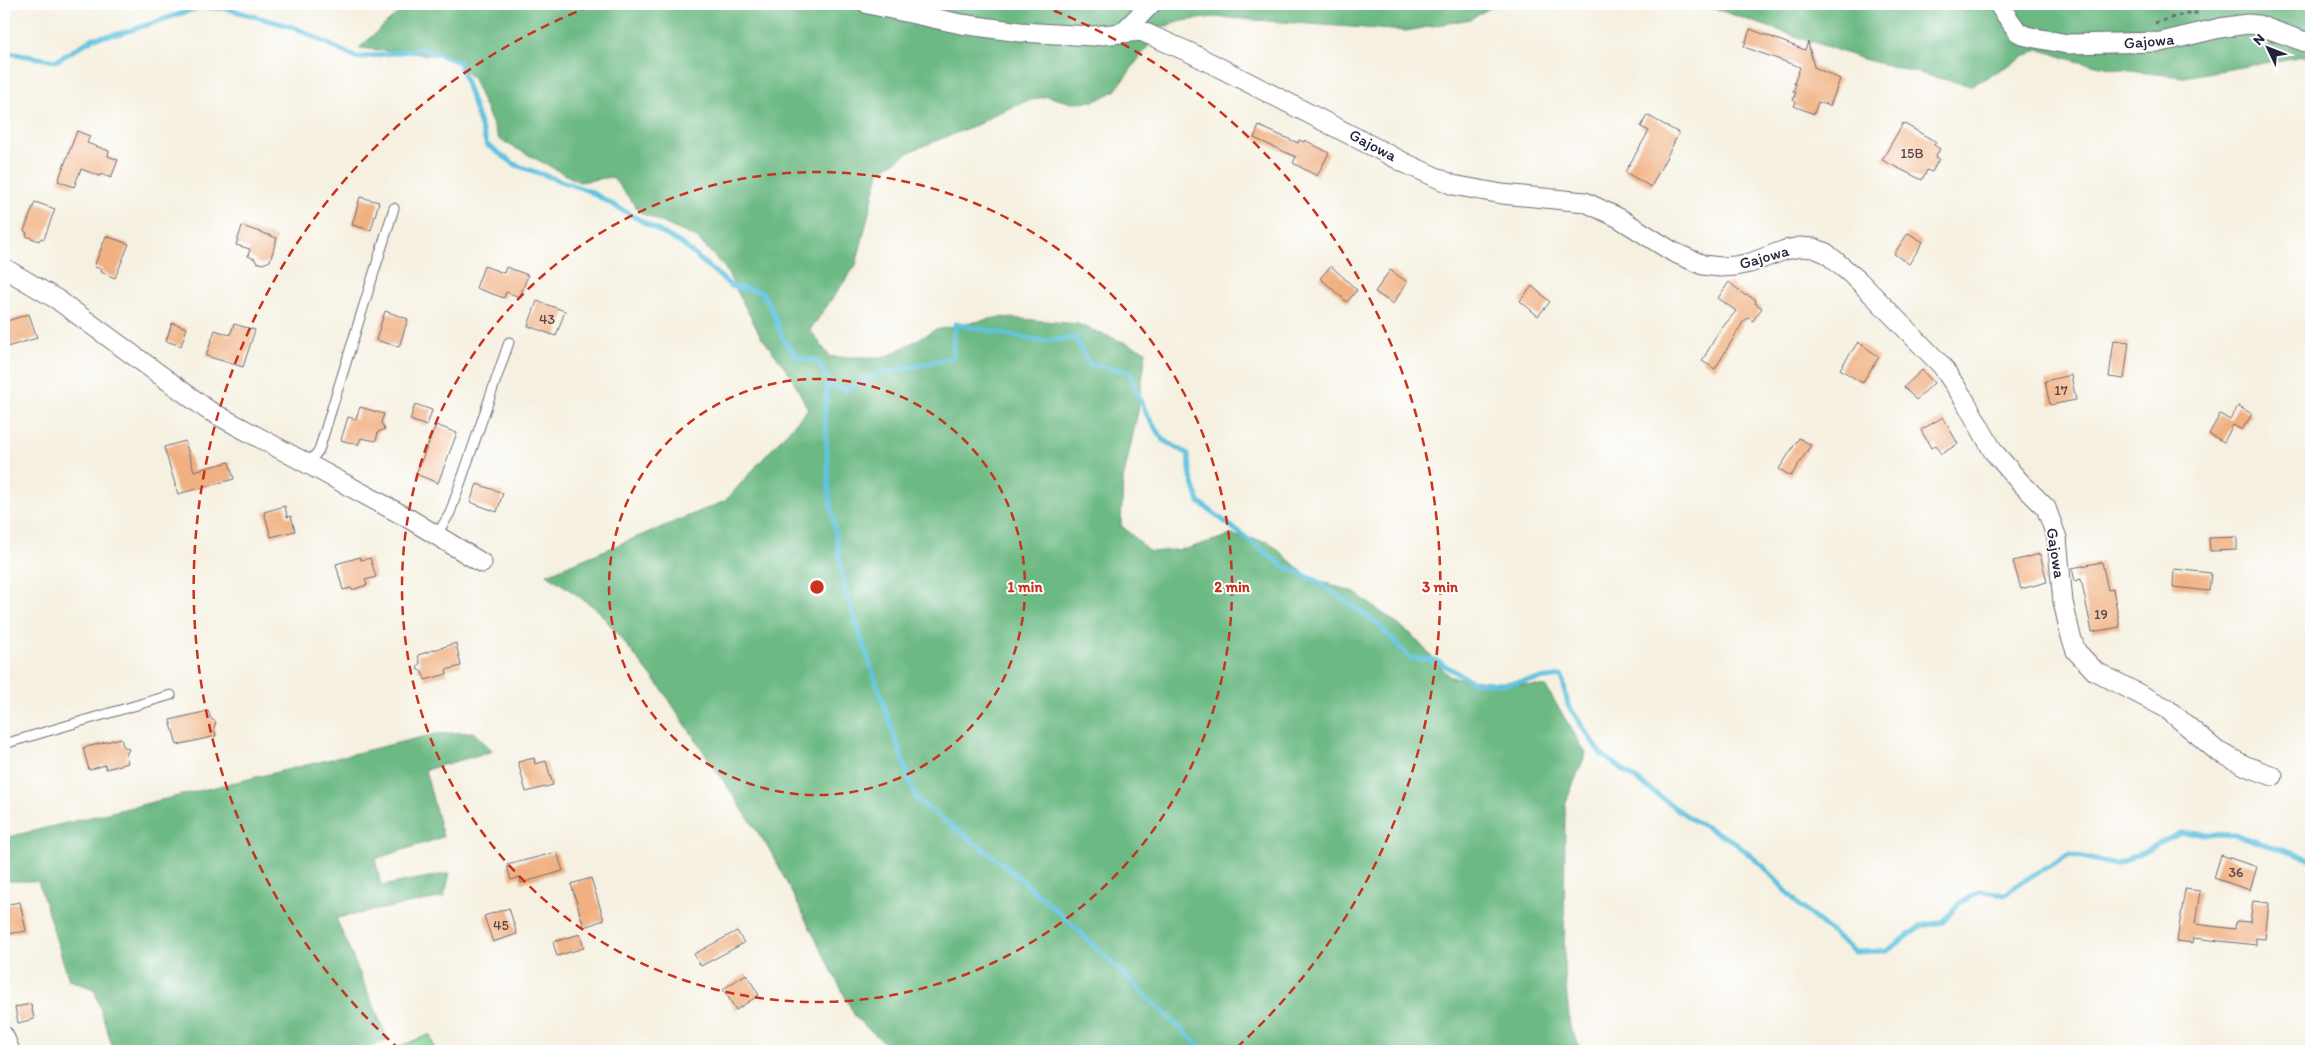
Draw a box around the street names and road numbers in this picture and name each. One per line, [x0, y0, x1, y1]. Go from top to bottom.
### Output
street label: Gajowa [2123, 29, 2176, 53]
street label: Gajowa [1346, 125, 1400, 166]
street label: Gajowa [1737, 241, 1792, 273]
street label: Gajowa [2043, 526, 2069, 580]

